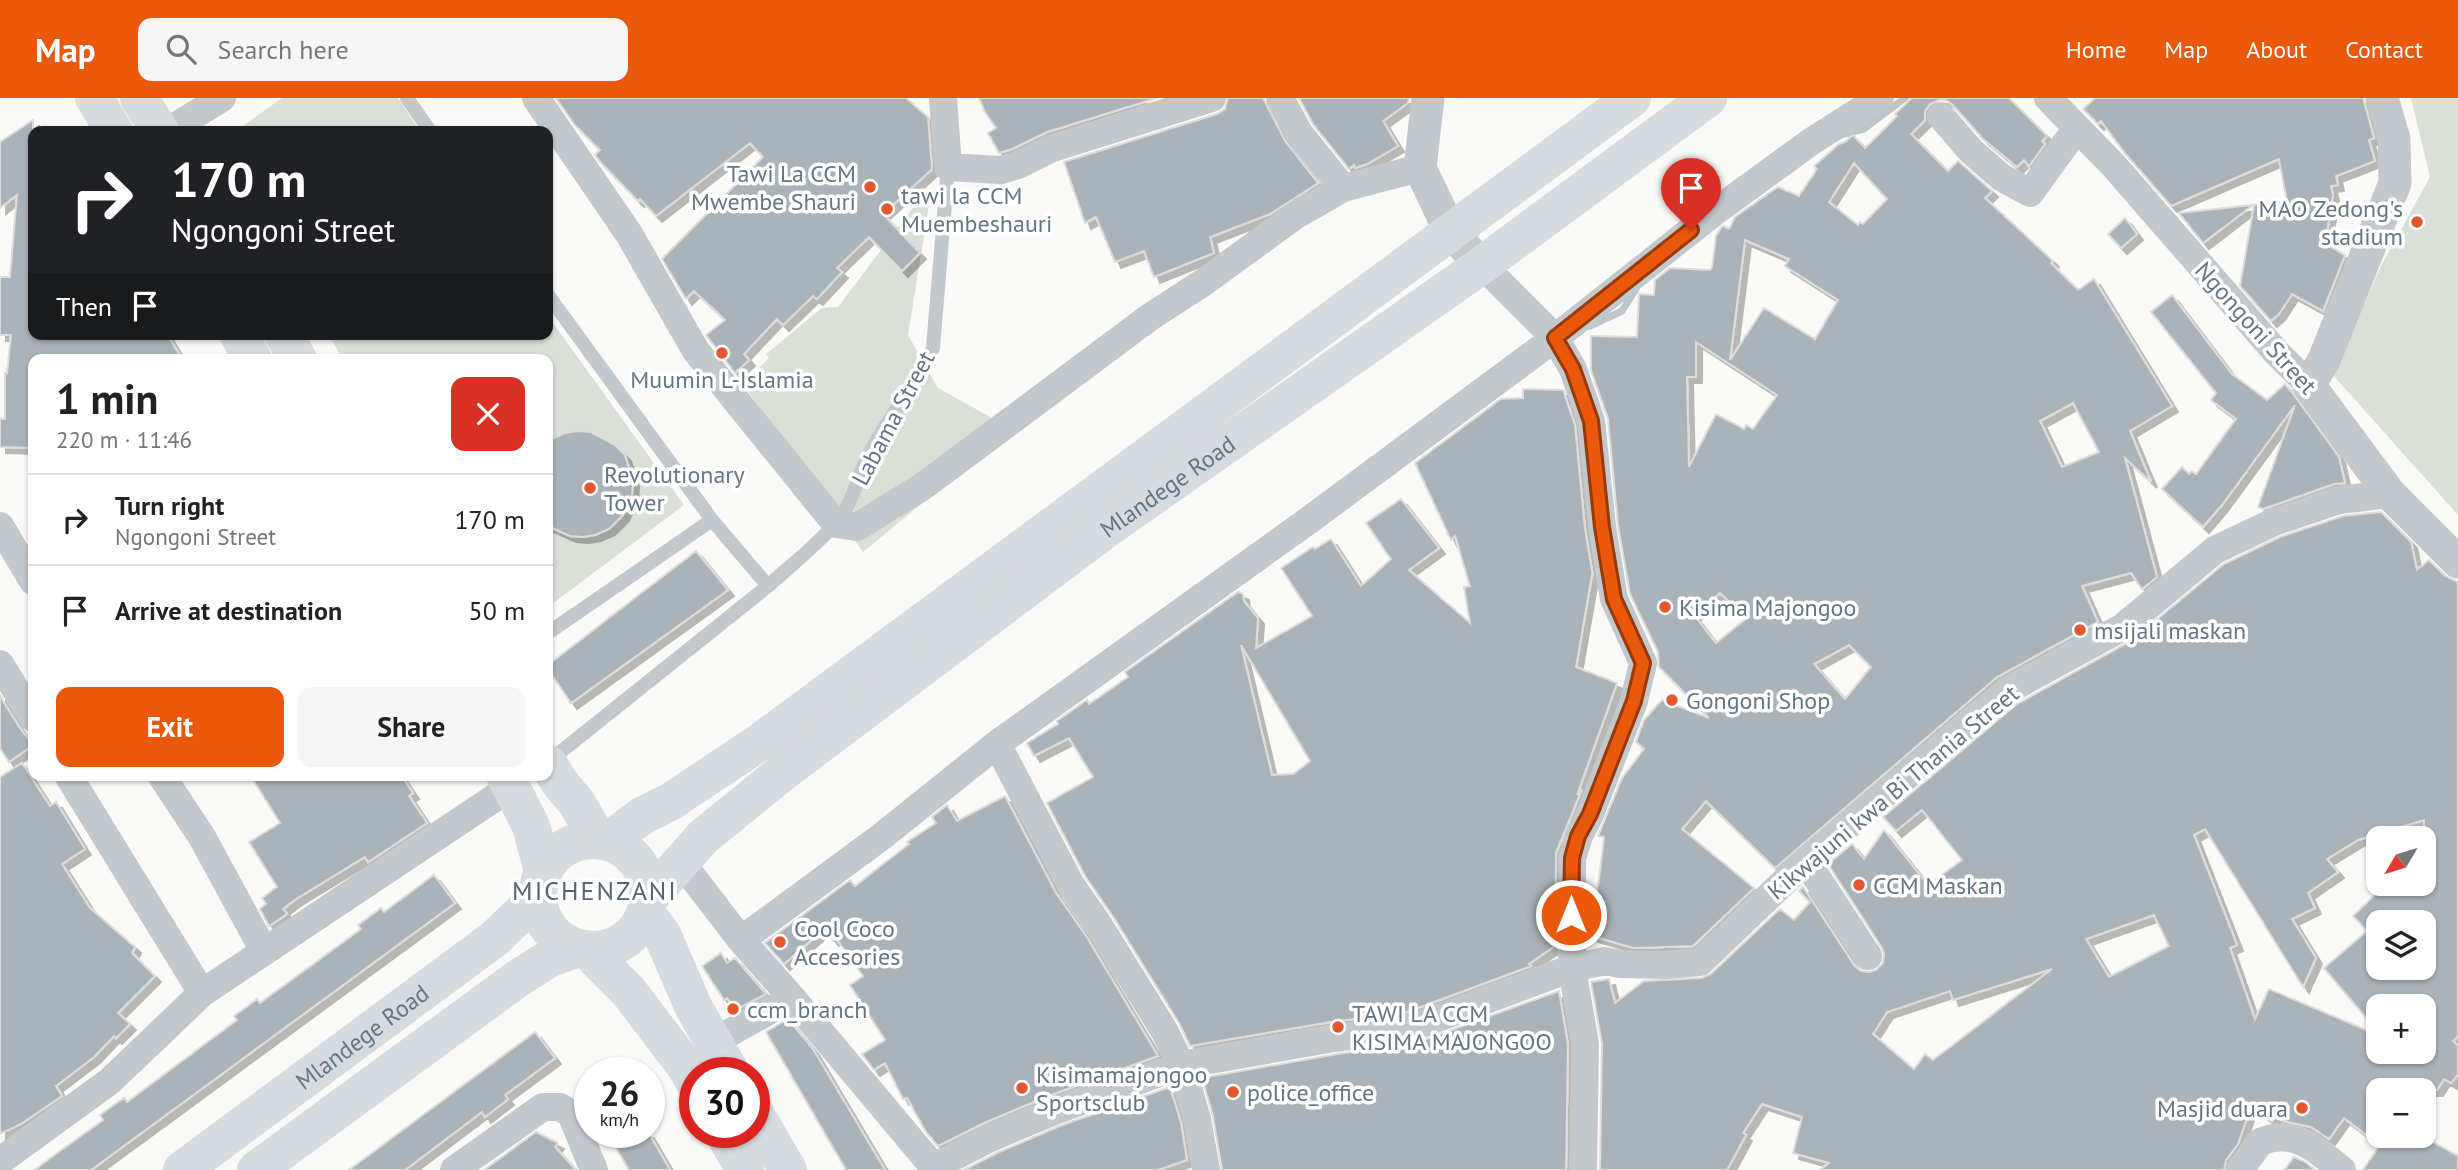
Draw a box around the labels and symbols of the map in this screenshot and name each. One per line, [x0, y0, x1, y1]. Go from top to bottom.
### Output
place label: Tawi La CCM Mwembe Shauri [691, 158, 856, 217]
pin [1661, 158, 1721, 230]
marker: Tawi La CCM Mwembe Shauri [862, 179, 878, 195]
place label: tawi la CCM Muembeshauri [901, 180, 1052, 239]
place label: MAO Zedong's stadium [2259, 193, 2403, 252]
marker: tawi la CCM Muembeshauri [879, 201, 895, 217]
marker: MAO Zedong's stadium [2409, 214, 2425, 230]
street label: Ngongoni Street [2188, 255, 2324, 401]
marker: Muumin L-Islamia [714, 345, 730, 361]
street label: Labama Street [845, 345, 941, 491]
place label: Muumin L-Islamia [630, 364, 814, 395]
street label: Mlandege Road [1094, 428, 1241, 544]
place label: Revolutionary Tower [604, 459, 745, 518]
marker: Revolutionary Tower [582, 480, 598, 496]
place label: Kisima Majongoo [1679, 592, 1856, 623]
marker: Kisima Majongoo [1657, 599, 1673, 615]
place label: msijali maskan [2094, 615, 2246, 646]
marker: msijali maskan [2072, 622, 2088, 638]
street label: Kikwajuni kwa Bi Thania Street [1761, 678, 2025, 906]
place label: Gongoni Shop [1686, 685, 1830, 716]
marker: Gongoni Shop [1664, 692, 1680, 708]
north arrow [2366, 826, 2436, 896]
place label: CCM Maskan [1873, 870, 2003, 901]
district label: MICHENZANI [512, 874, 678, 907]
marker: CCM Maskan [1851, 877, 1867, 893]
position arrow [1534, 878, 1608, 952]
place label: Cool Coco Accesories [794, 913, 900, 972]
marker: Cool Coco Accesories [772, 934, 788, 950]
street label: Mlandege Road [289, 977, 435, 1096]
place label: ccm_branch [747, 994, 867, 1025]
place label: TAWI LA CCM KISIMA MAJONGOO [1352, 998, 1552, 1057]
marker: ccm_branch [725, 1001, 741, 1017]
marker: TAWI LA CCM KISIMA MAJONGOO [1330, 1019, 1346, 1035]
speed limit sign: 30 [679, 1057, 770, 1148]
place label: Kisimamajongoo Sportsclub [1036, 1059, 1207, 1118]
place label: police_office [1247, 1077, 1374, 1108]
marker: Kisimamajongoo Sportsclub [1014, 1080, 1030, 1096]
marker: police_office [1225, 1084, 1241, 1100]
place label: Masjid duara [2157, 1093, 2288, 1124]
marker: Masjid duara [2294, 1100, 2310, 1116]

